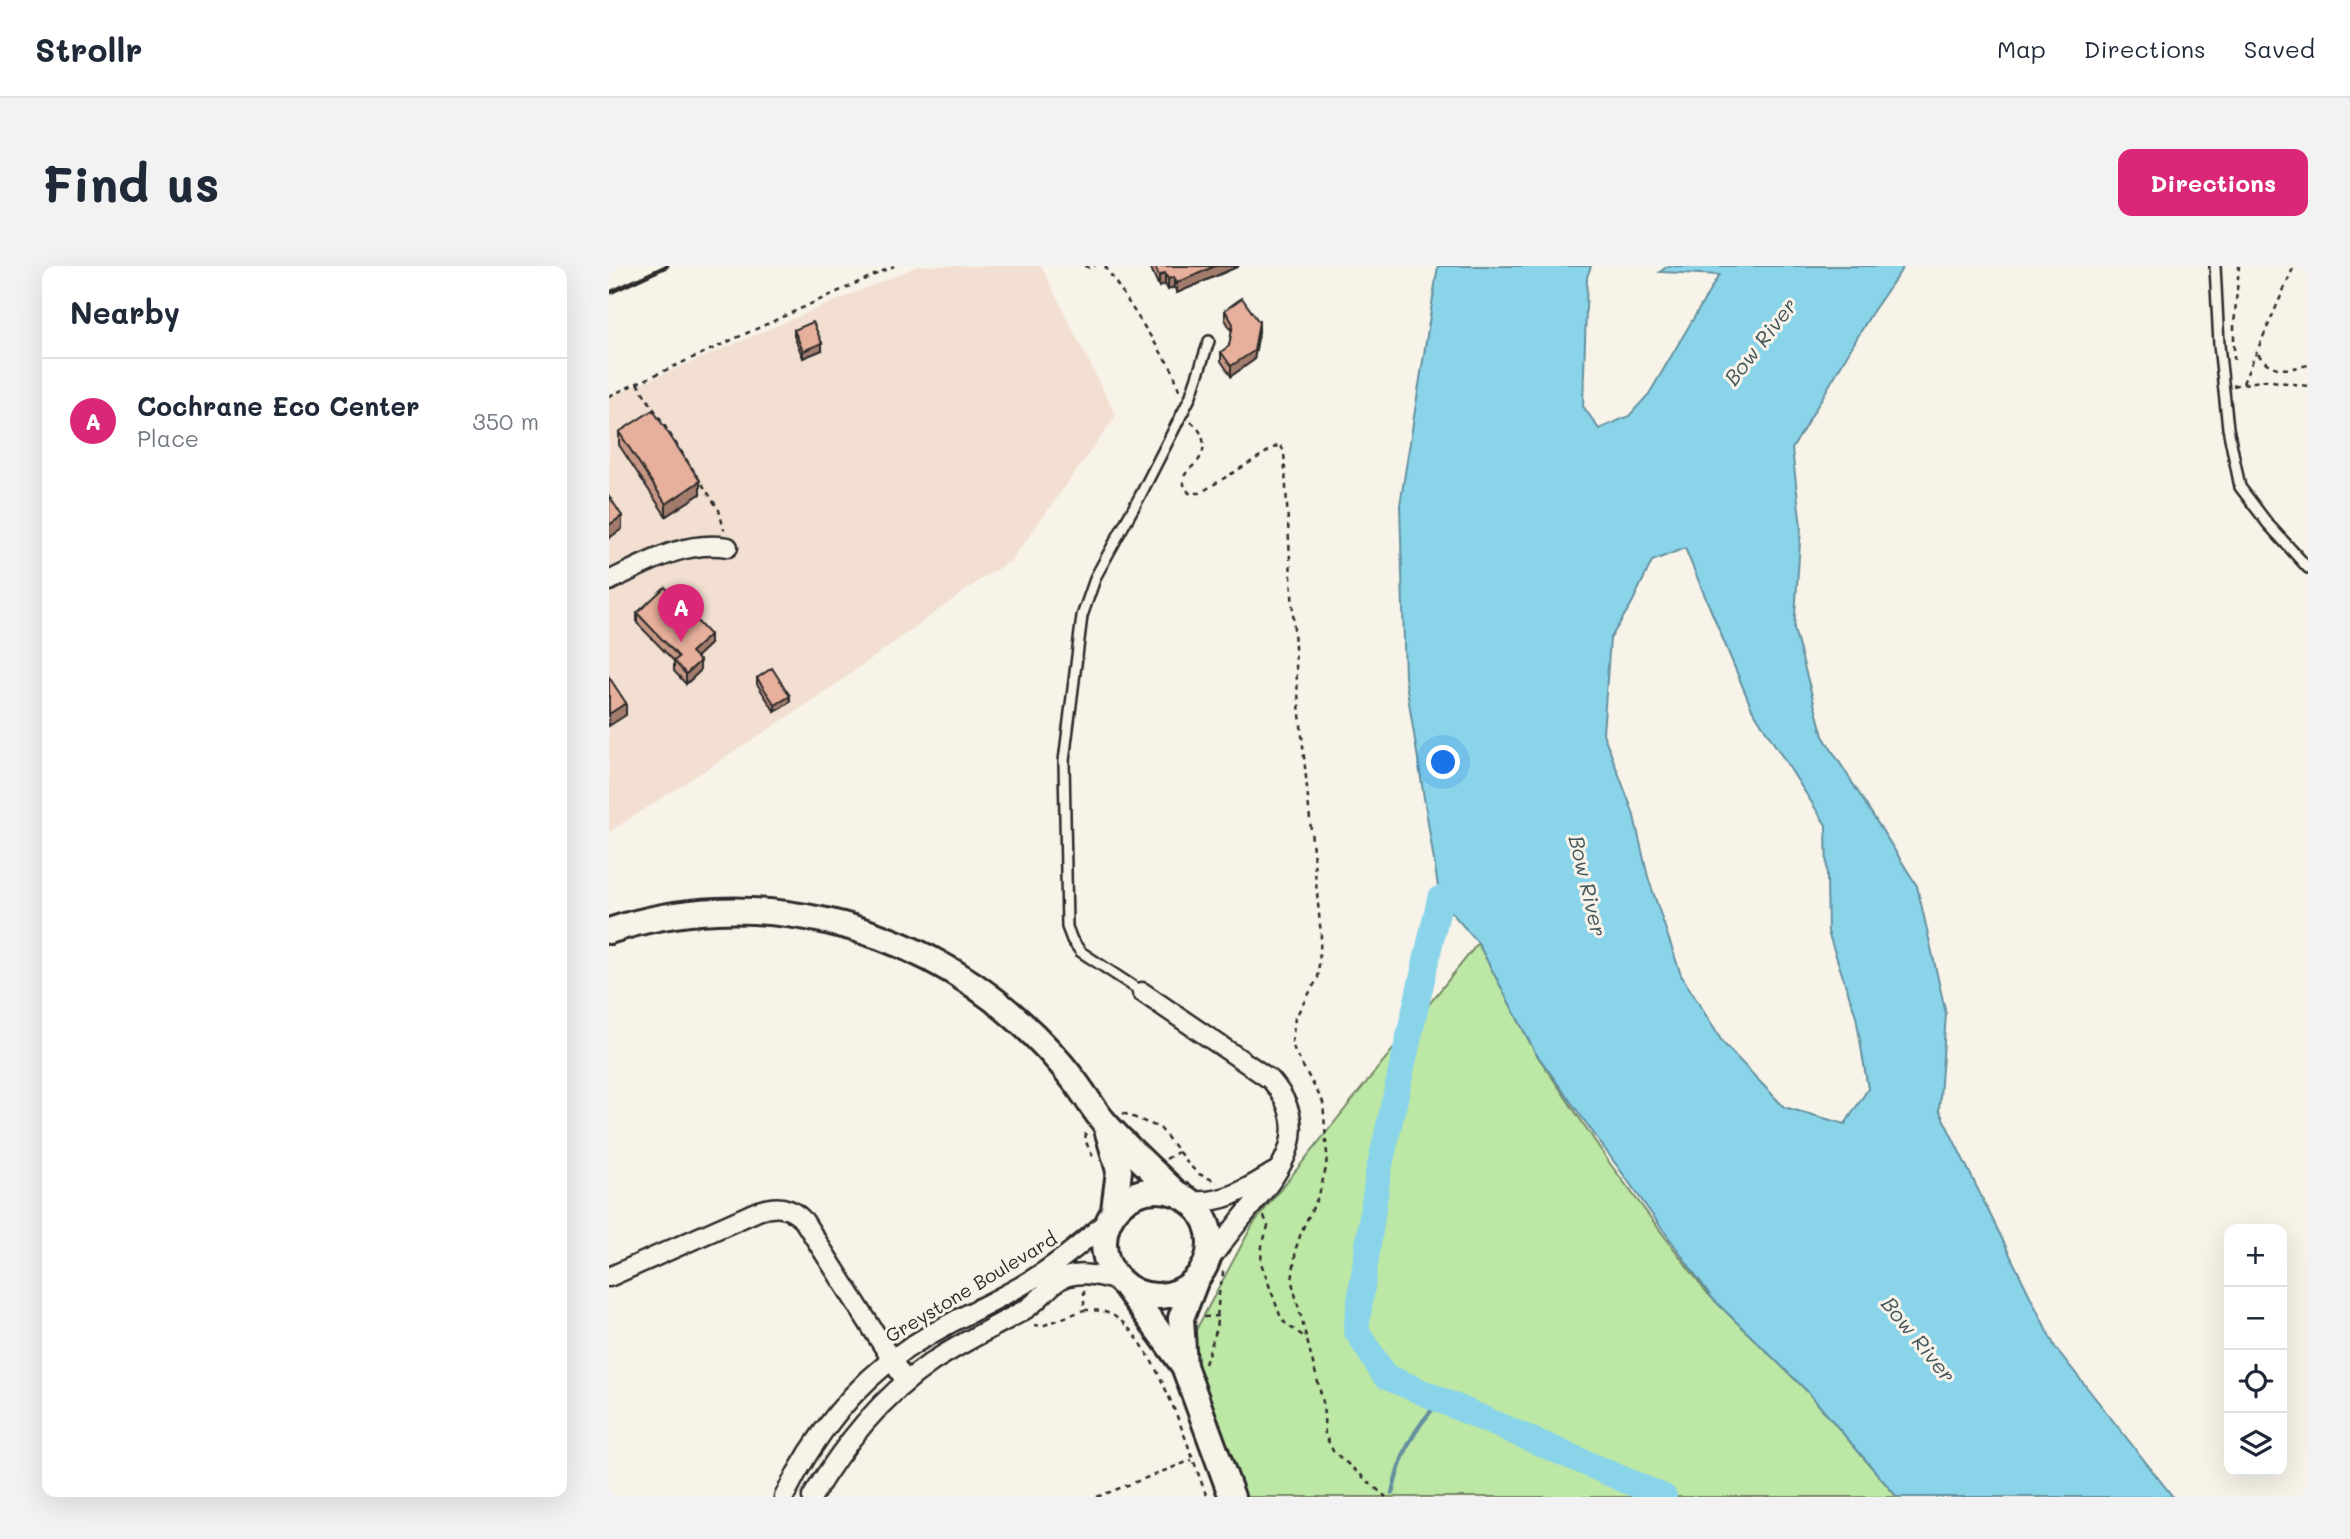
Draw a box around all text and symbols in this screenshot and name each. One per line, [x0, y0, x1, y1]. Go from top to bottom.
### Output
text: Strollr [35, 27, 143, 70]
text: Map [1997, 33, 2046, 64]
text: Directions [2084, 33, 2206, 64]
text: Saved [2244, 33, 2315, 64]
button: Directions [2118, 149, 2308, 216]
text: Find us [42, 151, 220, 214]
text: Nearby [70, 292, 180, 332]
water label: Bow River [1717, 292, 1802, 390]
text: Cochrane Eco Center [137, 389, 420, 423]
text: A [85, 406, 101, 436]
text: 350 m [472, 406, 539, 436]
text: Place [137, 423, 199, 453]
pin: A [658, 584, 704, 642]
your location [1426, 745, 1460, 779]
water label: Bow River [1564, 832, 1613, 939]
map controls [2224, 1224, 2287, 1476]
button: + [2224, 1224, 2287, 1287]
street label: Greystone Boulevard [880, 1225, 1061, 1348]
button: − [2224, 1287, 2287, 1350]
water label: Bow River [1876, 1291, 1962, 1388]
button: locate [2224, 1350, 2287, 1413]
button: layers [2224, 1413, 2287, 1476]

